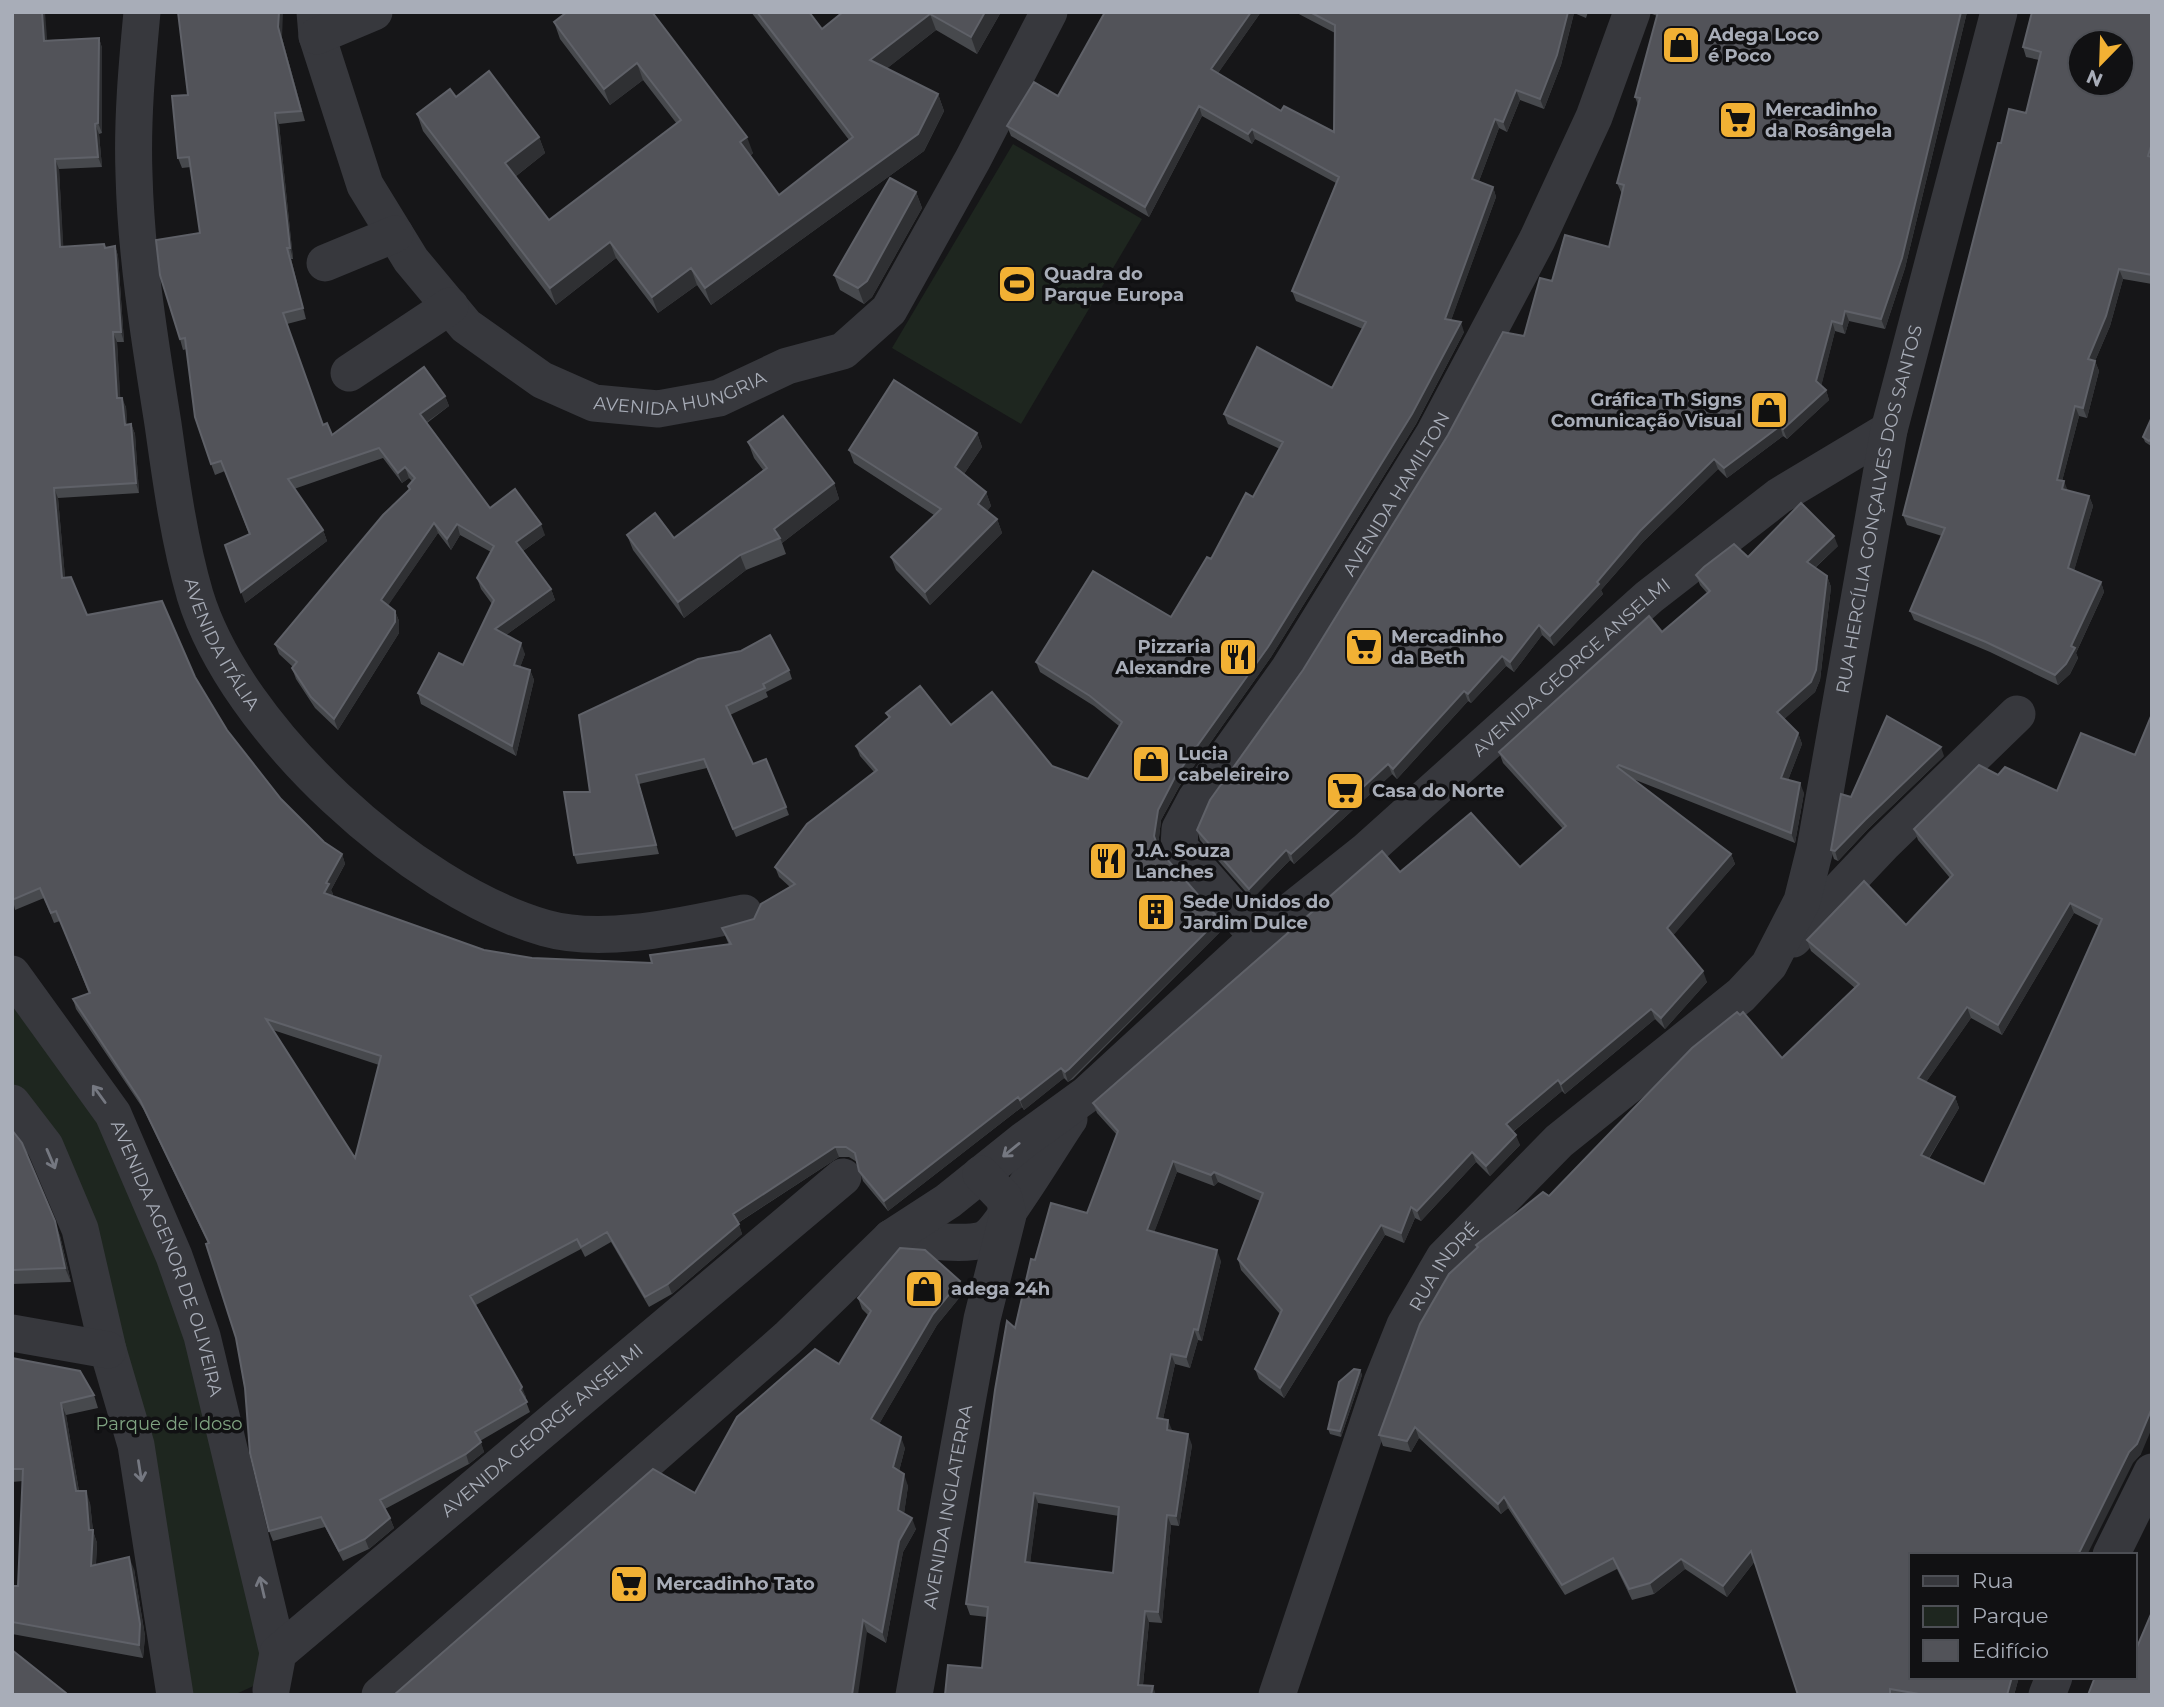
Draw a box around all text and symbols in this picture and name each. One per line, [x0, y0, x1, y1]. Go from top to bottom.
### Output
shop icon: Adega Loco é Poco [1660, 24, 1702, 66]
place label: Adega Loco é Poco [1707, 24, 1819, 67]
north arrow [2066, 28, 2136, 98]
text: N [2083, 65, 2106, 92]
supermarket icon: Mercadinho da Rosângela [1717, 99, 1759, 141]
place label: Mercadinho da Rosângela [1765, 99, 1892, 142]
sports icon: Quadra do Parque Europa [996, 263, 1038, 305]
place label: Quadra do Parque Europa [1044, 263, 1184, 306]
street label: RUA HERCÍLIA GONÇALVES DOS SANTOS [1832, 323, 1927, 695]
street label: AVENIDA HUNGRIA [592, 366, 770, 421]
place label: Gráfica Th Signs Comunicação Visual [1551, 389, 1742, 432]
shop icon: Gráfica Th Signs Comunicação Visual [1748, 389, 1790, 431]
street label: AVENIDA HAMILTON [1338, 408, 1455, 580]
street label: AVENIDA GEORGE ANSELMI [1468, 573, 1675, 761]
street label: AVENIDA ITÁLIA [180, 576, 264, 715]
supermarket icon: Mercadinho da Beth [1343, 626, 1385, 668]
place label: Mercadinho da Beth [1391, 626, 1504, 669]
place label: Pizzaria Alexandre [1114, 636, 1211, 679]
restaurant icon: Pizzaria Alexandre [1217, 636, 1259, 678]
shop icon: Lucia cabeleireiro [1130, 743, 1172, 785]
place label: Lucia cabeleireiro [1178, 743, 1290, 786]
supermarket icon: Casa do Norte [1324, 770, 1366, 812]
place label: Casa do Norte [1372, 780, 1504, 802]
restaurant icon: J.A. Souza Lanches [1087, 840, 1129, 882]
place label: J.A. Souza Lanches [1134, 840, 1231, 883]
building icon: Sede Unidos do Jardim Dulce [1135, 891, 1177, 933]
place label: Sede Unidos do Jardim Dulce [1182, 891, 1330, 934]
one-way arrow [92, 1085, 106, 1104]
street label: AVENIDA AGENOR DE OLIVEIRA [106, 1117, 227, 1399]
one-way arrow [1003, 1142, 1021, 1158]
one-way arrow [45, 1147, 58, 1169]
street label: RUA INDRÉ [1405, 1218, 1484, 1315]
shop icon: adega 24h [903, 1268, 945, 1310]
place label: adega 24h [951, 1278, 1050, 1300]
street label: AVENIDA GEORGE ANSELMI [436, 1339, 648, 1522]
street label: AVENIDA INGLATERRA [919, 1403, 977, 1611]
park label: Parque de Idoso [96, 1413, 242, 1435]
one-way arrow [134, 1459, 147, 1482]
legend [1909, 1553, 2136, 1679]
supermarket icon: Mercadinho Tato [608, 1563, 650, 1605]
text: Rua [1972, 1568, 2014, 1593]
place label: Mercadinho Tato [656, 1573, 815, 1595]
one-way arrow [255, 1576, 268, 1599]
text: Parque [1972, 1603, 2048, 1628]
text: Edifício [1972, 1638, 2049, 1663]

